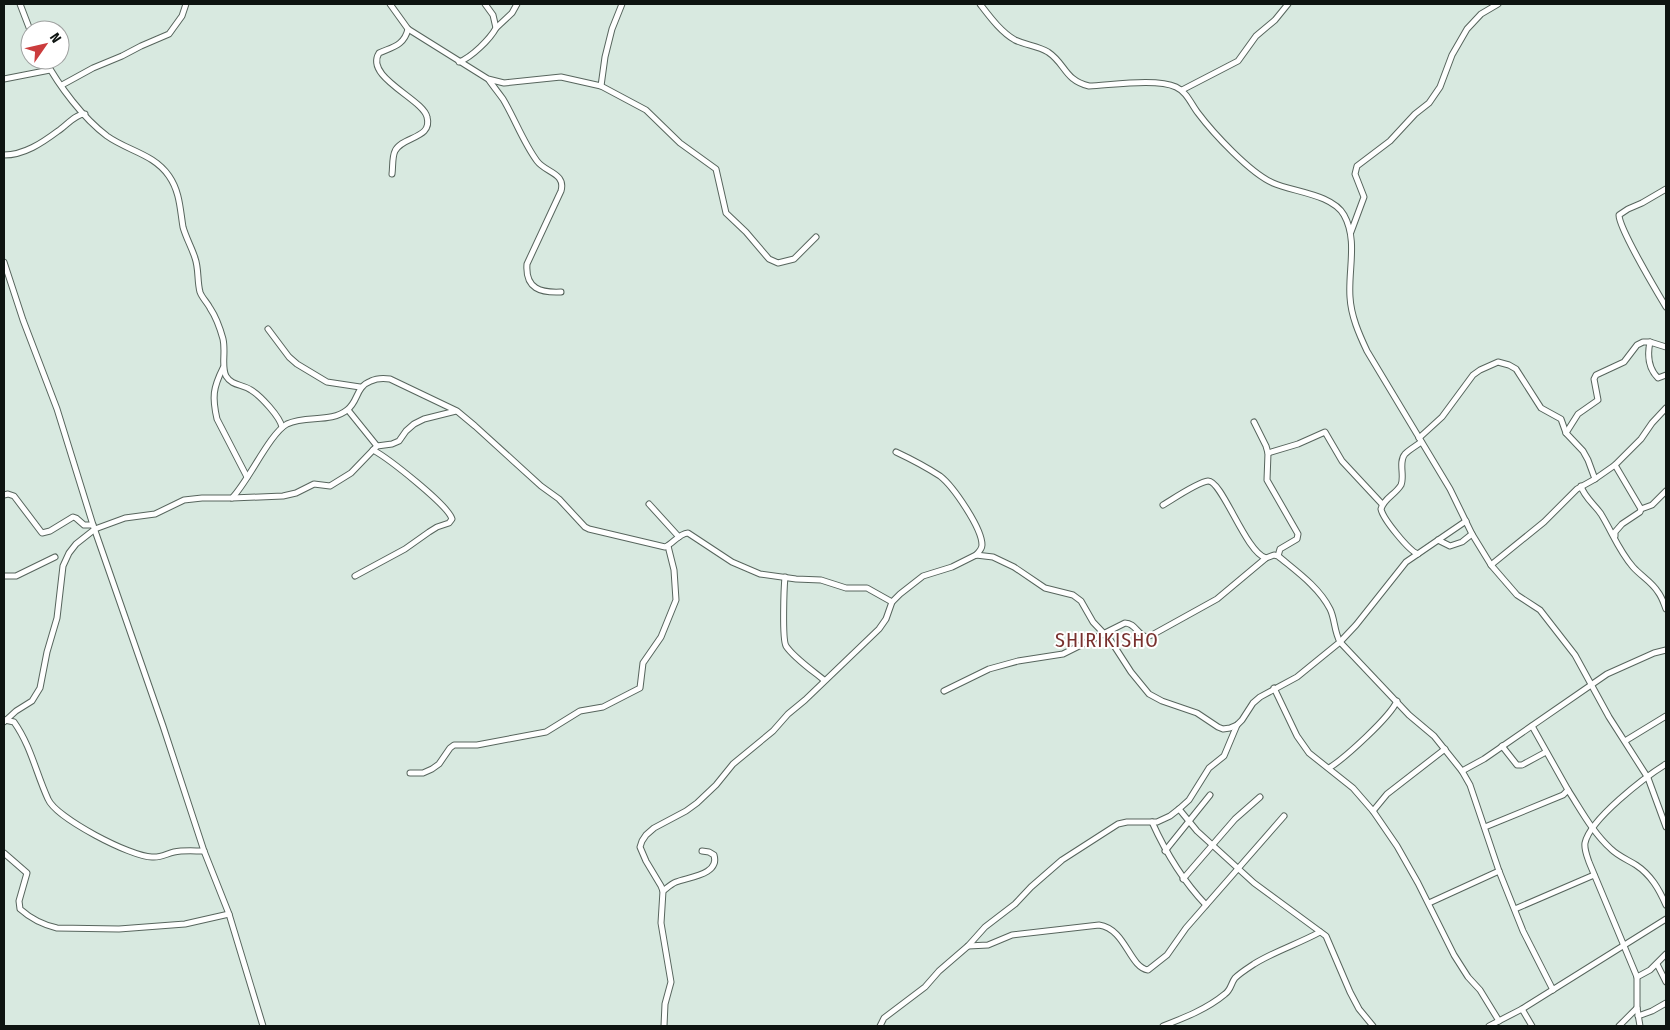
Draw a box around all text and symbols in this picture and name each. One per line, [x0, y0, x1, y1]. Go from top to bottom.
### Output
north arrow [20, 20, 70, 70]
text: N [46, 30, 65, 46]
district label: SHIRIKISHO [1055, 628, 1159, 652]

